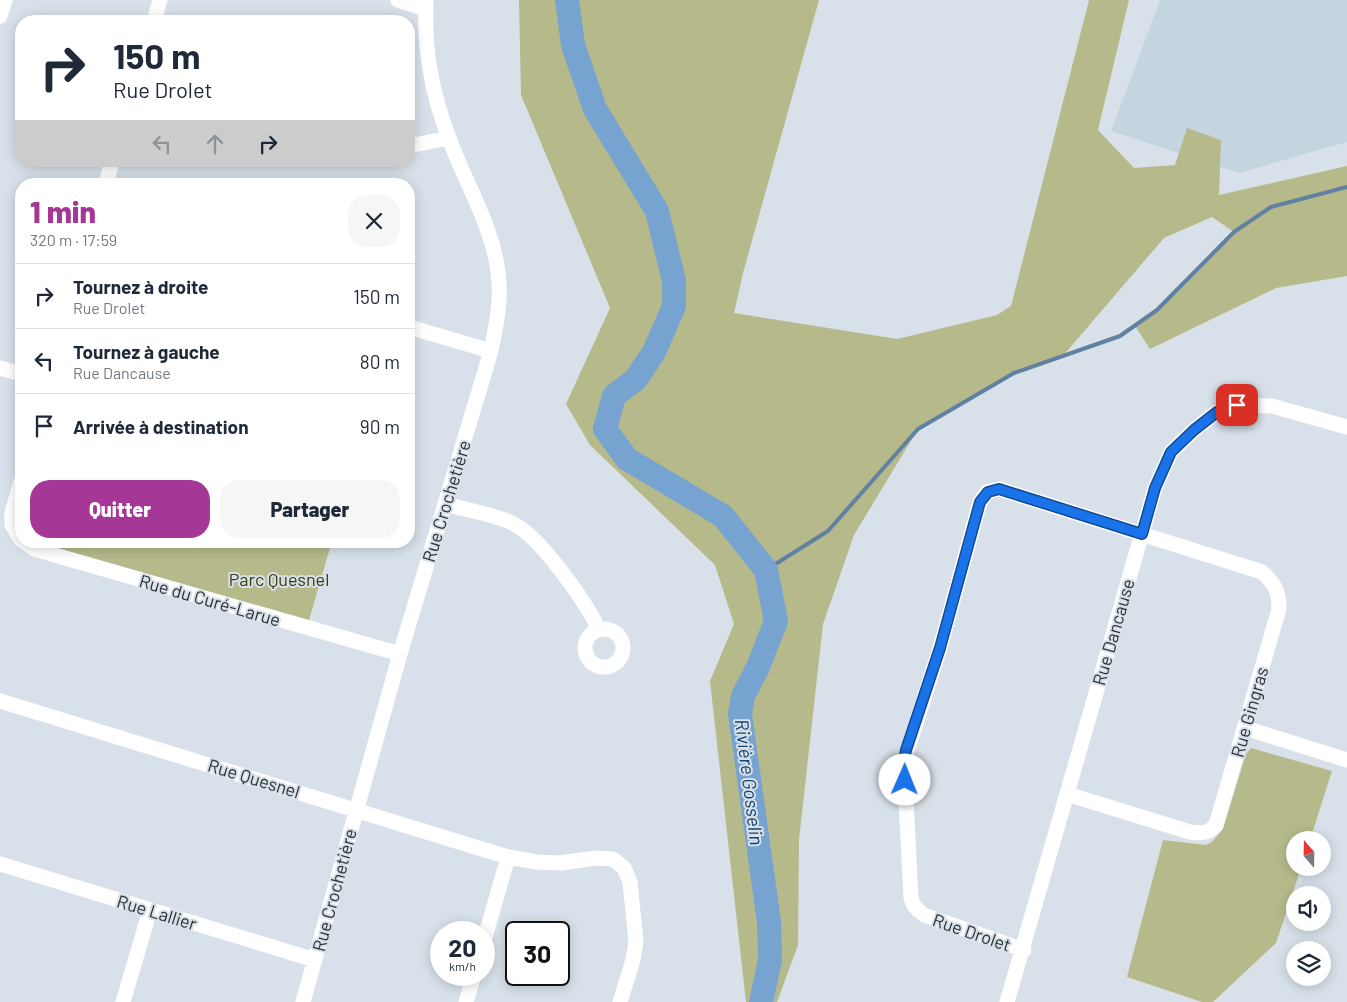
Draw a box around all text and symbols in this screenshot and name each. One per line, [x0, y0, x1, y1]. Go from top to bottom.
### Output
text: 150 m [113, 34, 200, 76]
icon: right [30, 35, 95, 100]
text: Rue Drolet [113, 76, 213, 102]
icon: left [148, 130, 176, 158]
icon: ahead [201, 130, 229, 158]
icon: right [254, 130, 282, 158]
text: 1 min [30, 193, 96, 229]
button: close [348, 195, 400, 247]
text: 320 m · 17:59 [30, 230, 117, 249]
text: Tournez à droite [73, 275, 209, 298]
icon: right [30, 282, 58, 310]
text: 150 m [353, 285, 400, 308]
text: Rue Drolet [73, 298, 145, 317]
text: Tournez à gauche [73, 340, 220, 363]
icon: left [30, 347, 58, 375]
text: 80 m [360, 350, 400, 373]
text: Rue Dancause [73, 363, 171, 382]
pin [1216, 384, 1258, 426]
icon: arrive [1223, 391, 1251, 419]
icon: arrive [30, 412, 58, 440]
text: Arrivée à destination [73, 415, 249, 438]
text: 90 m [360, 415, 400, 438]
street label: Rue Crochetière [417, 437, 475, 565]
button: Quitter [30, 480, 210, 538]
button: Partager [220, 480, 400, 538]
park label: Parc Quesnel [229, 568, 329, 590]
street label: Rue du Curé-Larue [137, 569, 283, 631]
street label: Rue Dancause [1087, 576, 1139, 688]
street label: Rue Gingras [1226, 664, 1272, 760]
water label: Rivière Gosselin [731, 718, 769, 846]
position arrow [878, 753, 930, 805]
street label: Rue Quesnel [205, 754, 303, 802]
street label: Rue Crochetière [307, 826, 361, 954]
north arrow [1286, 831, 1331, 876]
map controls [1286, 831, 1331, 986]
button: sound [1286, 886, 1331, 931]
street label: Rue Lallier [114, 889, 200, 935]
street label: Rue Drolet [930, 908, 1014, 956]
speed limit sign: 30 [505, 921, 570, 986]
text: 20 [448, 932, 477, 962]
button: layers [1286, 941, 1331, 986]
text: km/h [449, 959, 476, 973]

